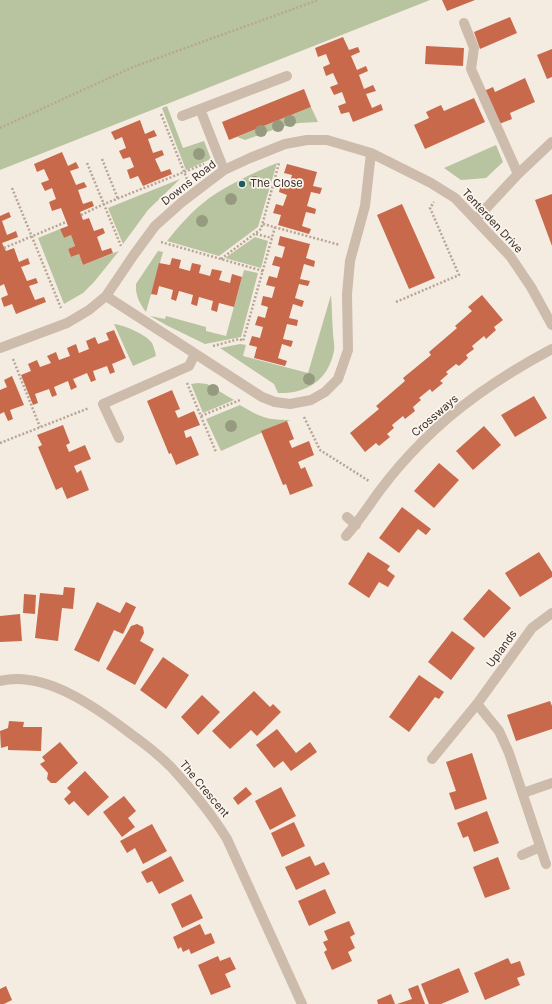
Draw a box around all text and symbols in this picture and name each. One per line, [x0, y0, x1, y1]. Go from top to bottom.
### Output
street label: Downs Road [159, 158, 219, 208]
place label: The Close [250, 177, 303, 191]
marker: The Close [237, 179, 247, 189]
street label: Tenterden Drive [459, 186, 525, 256]
street label: Crossways [409, 392, 461, 440]
street label: Uplands [484, 628, 520, 670]
street label: The Crescent [176, 758, 232, 820]

